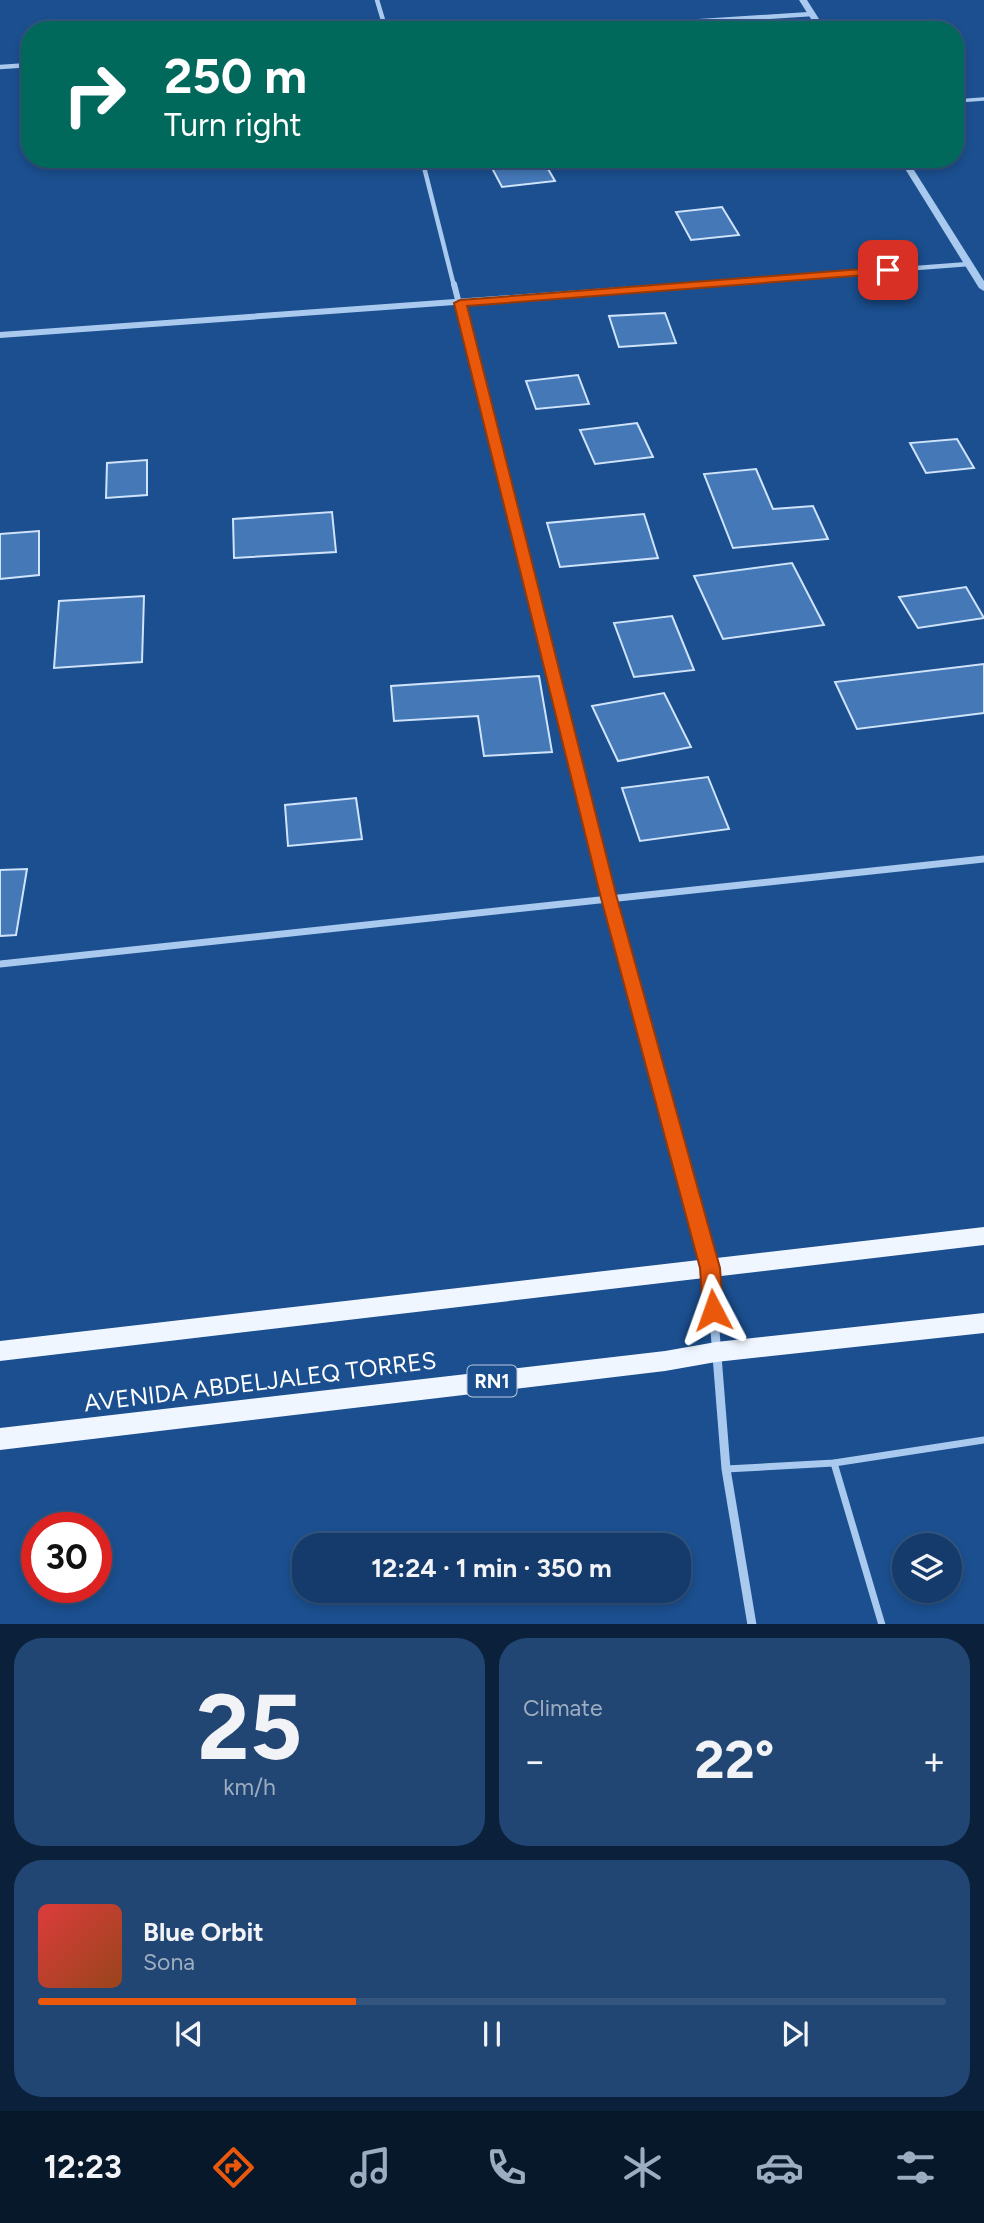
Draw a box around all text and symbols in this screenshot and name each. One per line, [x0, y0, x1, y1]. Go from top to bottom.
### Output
text: 250 m [164, 46, 307, 105]
icon: right [49, 49, 140, 140]
text: Turn right [164, 106, 302, 144]
pin [858, 240, 918, 300]
icon: arrive [869, 251, 907, 289]
position arrow [676, 1273, 750, 1347]
street label: AVENIDA ABDELJALEQ TORRES [82, 1345, 438, 1418]
road number: RN1 [468, 1366, 516, 1396]
speed limit sign: 30 [21, 1512, 112, 1603]
map controls [892, 1533, 962, 1603]
button: layers [892, 1533, 962, 1603]
text: 12:24 · 1 min · 350 m [371, 1552, 612, 1584]
text: 25 [197, 1673, 302, 1782]
text: Climate [523, 1694, 602, 1722]
text: 22° [695, 1729, 774, 1791]
text: − [523, 1738, 547, 1784]
text: + [922, 1738, 946, 1784]
text: km/h [223, 1773, 276, 1801]
text: Blue Orbit [143, 1916, 264, 1948]
text: Sona [143, 1948, 195, 1976]
icon: previous [170, 2015, 208, 2053]
icon: pause [473, 2015, 511, 2053]
icon: next [776, 2015, 814, 2053]
icon: directions [209, 2143, 258, 2192]
icon: music [346, 2143, 395, 2192]
icon: phone [482, 2143, 531, 2192]
icon: climate [618, 2143, 667, 2192]
icon: car [755, 2143, 804, 2192]
icon: filters [891, 2143, 940, 2192]
text: 12:23 [44, 2148, 122, 2186]

